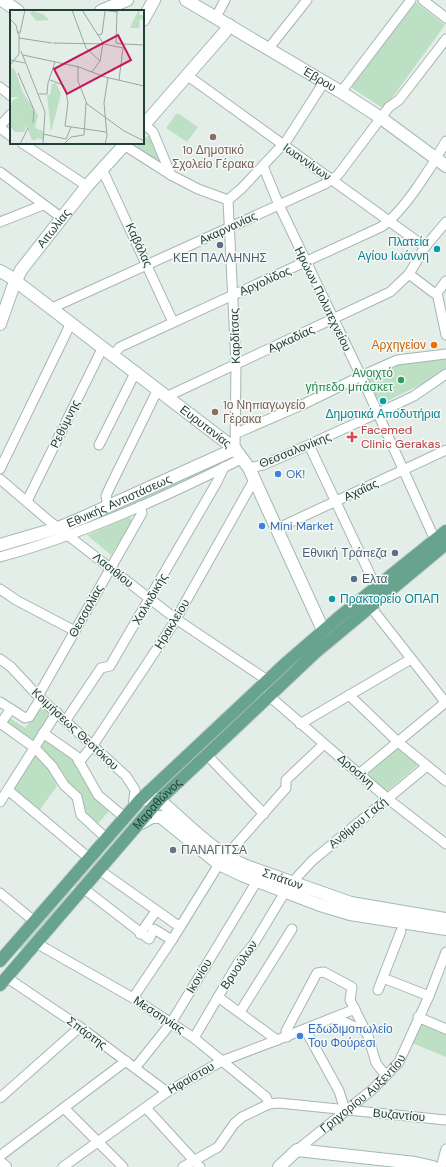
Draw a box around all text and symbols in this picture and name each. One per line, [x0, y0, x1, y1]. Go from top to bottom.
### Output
inset map [10, 10, 144, 144]
street label: Έβρου [299, 62, 339, 95]
marker: 1ο Δημοτικό Σχολείο Γέρακα [208, 132, 218, 142]
street label: Ιωαννίνων [280, 139, 334, 185]
place label: 1ο Δημοτικό Σχολείο Γέρακα [172, 142, 254, 172]
street label: Αιτωλίας [33, 205, 74, 251]
street label: Ακαρνανίας [197, 208, 260, 248]
street label: Καβάλας [122, 220, 156, 270]
place label: Πλατεία Αγίου Ιωάννη [358, 234, 429, 264]
marker: ΚΕΠ ΠΑΛΛΗΝΗΣ [215, 240, 225, 250]
street label: Ηρώων Πολυτεχνείου [291, 244, 355, 354]
marker: Πλατεία Αγίου Ιωάννη [432, 244, 442, 254]
place label: ΚΕΠ ΠΑΛΛΗΝΗΣ [173, 250, 267, 266]
street label: Αργολίδος [237, 262, 294, 300]
street label: Καρδίτσας [226, 308, 244, 364]
street label: Αρκαδίας [265, 321, 317, 357]
place label: Αρχηγείον [372, 337, 426, 353]
marker: Αρχηγείον [429, 340, 439, 350]
place label: Ανοιχτό γήπεδο μπάσκετ [306, 365, 393, 395]
marker: Ανοιχτό γήπεδο μπάσκετ [396, 375, 406, 385]
marker: Δημοτικά Αποδυτήρια [378, 396, 388, 406]
street label: Ρεθύμνης [46, 397, 84, 451]
place label: 1ο Νηπιαγωγείο Γέρακα [223, 397, 306, 427]
street label: Ευρυτανίας [177, 402, 235, 452]
place label: Δημοτικά Αποδυτήρια [325, 406, 441, 422]
marker: 1ο Νηπιαγωγείο Γέρακα [210, 407, 220, 417]
place label: Facemed Clinic Gerakas [361, 422, 440, 452]
street label: Θεσσαλονίκης [257, 428, 333, 472]
marker: Facemed Clinic Gerakas [346, 431, 358, 443]
place label: OK! [286, 466, 305, 482]
marker: OK! [273, 469, 283, 479]
street label: Εθνικής Αντιστάσεως [64, 471, 174, 532]
street label: Αχαΐας [341, 475, 381, 505]
place label: Mini Market [270, 518, 334, 534]
marker: Mini Market [257, 521, 267, 531]
place label: Εθνική Τράπεζα [302, 545, 387, 561]
marker: Εθνική Τράπεζα [390, 548, 400, 558]
street label: Λασιθίου [89, 549, 137, 591]
street label: Χαλκιδικής [129, 570, 171, 628]
place label: Ελτα [362, 571, 388, 587]
marker: Ελτα [349, 574, 359, 584]
street label: Θεσσαλίας [65, 582, 107, 640]
place label: Πρακτορείο ΟΠΑΠ [340, 591, 439, 607]
marker: Πρακτορείο ΟΠΑΠ [327, 594, 337, 604]
street label: Ηρακλείου [151, 596, 193, 652]
street label: Κοιμήσεως Θεοτόκου [28, 684, 122, 774]
street label: Δροσίνη [334, 750, 378, 792]
street label: Μαραθώνος [129, 774, 186, 833]
street label: Ανθίμου Γαζή [325, 794, 391, 852]
place label: ΠΑΝΑΓΙΤΣΑ [181, 842, 247, 858]
marker: ΠΑΝΑΓΙΤΣΑ [168, 845, 178, 855]
street label: Σπάτων [260, 864, 305, 893]
street label: Βρυούλων [217, 937, 261, 993]
street label: Ικονίου [182, 956, 216, 996]
street label: Μεσσηνίας [130, 992, 188, 1038]
street label: Σπάρτης [64, 1013, 110, 1053]
place label: Εδωδιμοπωλείο Του Φούρεσι [308, 1021, 393, 1051]
marker: Εδωδιμοπωλείο Του Φούρεσι [295, 1031, 305, 1041]
street label: Γρηγορίου Αυξεντίου [317, 1052, 409, 1136]
street label: Ηφαίστου [165, 1058, 217, 1098]
street label: Βυζαντίου [372, 1105, 426, 1125]

